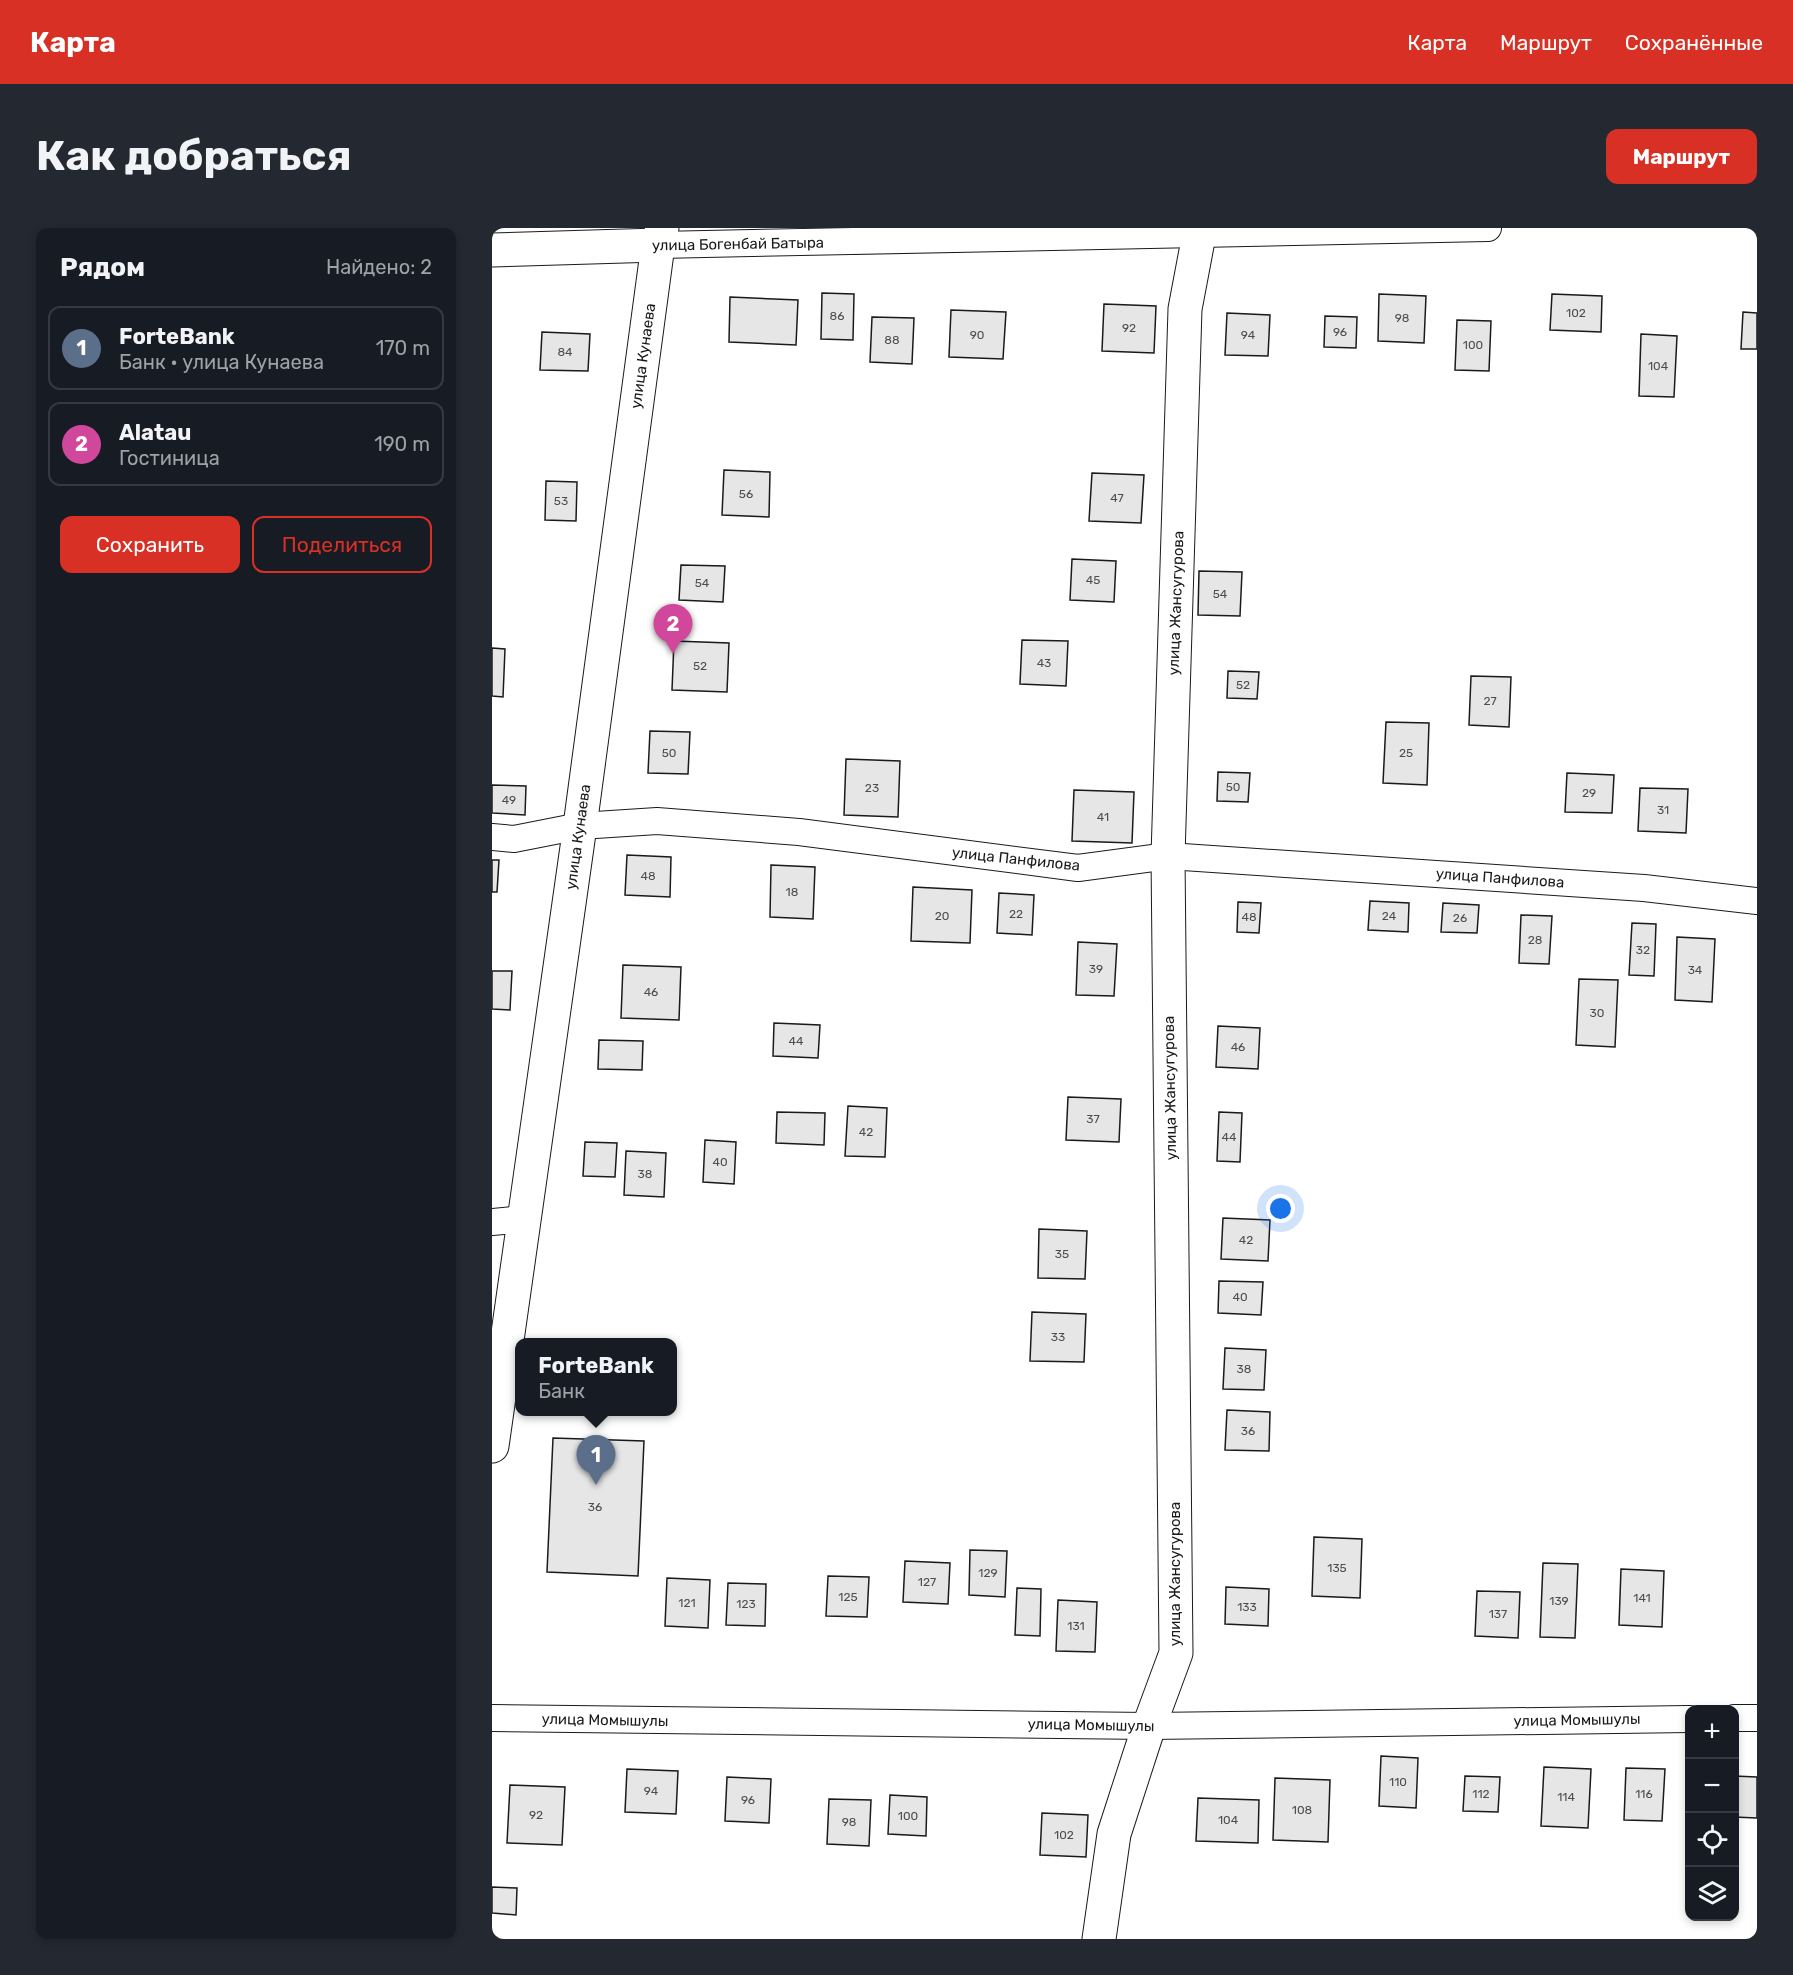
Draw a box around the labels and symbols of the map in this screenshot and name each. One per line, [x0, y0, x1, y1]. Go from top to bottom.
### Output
street label: улица Богенбай Батыра [652, 233, 824, 255]
street label: улица Кунаева [627, 302, 659, 410]
house number: 102 [1566, 306, 1586, 320]
house number: 86 [830, 309, 844, 323]
house number: 98 [1395, 311, 1409, 325]
house number: 92 [1122, 321, 1136, 335]
house number: 96 [1333, 325, 1347, 339]
house number: 90 [970, 328, 984, 342]
house number: 94 [1241, 328, 1256, 342]
house number: 88 [884, 333, 900, 347]
house number: 100 [1463, 338, 1483, 352]
house number: 84 [557, 345, 573, 359]
house number: 104 [1648, 359, 1669, 373]
house number: 56 [739, 487, 753, 501]
house number: 47 [1110, 491, 1124, 505]
house number: 53 [554, 494, 568, 508]
street label: улица Жансугурова [1164, 530, 1188, 676]
house number: 45 [1086, 573, 1100, 587]
house number: 54 [695, 576, 710, 590]
house number: 54 [1213, 587, 1228, 601]
pin: 2 [654, 604, 693, 654]
house number: 43 [1037, 656, 1051, 670]
house number: 52 [693, 659, 707, 673]
house number: 52 [1236, 678, 1250, 692]
house number: 27 [1483, 694, 1497, 708]
house number: 50 [662, 746, 676, 760]
house number: 25 [1399, 746, 1413, 760]
house number: 50 [1226, 780, 1240, 794]
house number: 23 [865, 781, 879, 795]
street label: улица Кунаева [562, 783, 594, 891]
house number: 29 [1582, 786, 1596, 800]
house number: 49 [502, 793, 516, 807]
house number: 31 [1657, 803, 1669, 817]
house number: 41 [1097, 810, 1109, 824]
street label: улица Панфилова [951, 843, 1081, 875]
street label: улица Панфилова [1435, 865, 1565, 891]
house number: 48 [640, 869, 656, 883]
house number: 18 [786, 885, 798, 899]
house number: 22 [1009, 907, 1023, 921]
house number: 20 [935, 909, 949, 923]
house number: 24 [1382, 909, 1397, 923]
house number: 48 [1241, 910, 1257, 924]
house number: 26 [1453, 911, 1467, 925]
house number: 28 [1528, 933, 1542, 947]
house number: 32 [1636, 943, 1650, 957]
house number: 39 [1089, 962, 1103, 976]
house number: 34 [1688, 963, 1703, 977]
house number: 46 [644, 985, 658, 999]
house number: 30 [1590, 1006, 1604, 1020]
street label: улица Жансугурова [1160, 1016, 1180, 1160]
house number: 44 [789, 1034, 804, 1048]
house number: 46 [1231, 1040, 1245, 1054]
house number: 37 [1086, 1112, 1100, 1126]
house number: 42 [859, 1125, 873, 1139]
house number: 44 [1222, 1130, 1237, 1144]
house number: 40 [712, 1155, 728, 1169]
house number: 38 [638, 1167, 652, 1181]
your location [1266, 1194, 1295, 1223]
house number: 42 [1239, 1233, 1253, 1247]
house number: 35 [1055, 1247, 1069, 1261]
house number: 40 [1232, 1290, 1248, 1304]
house number: 33 [1051, 1330, 1065, 1344]
house number: 38 [1237, 1362, 1251, 1376]
house number: 36 [1241, 1424, 1255, 1438]
pin: 1 [576, 1436, 616, 1485]
house number: 36 [588, 1500, 602, 1514]
street label: улица Жансугурова [1166, 1502, 1184, 1646]
house number: 135 [1327, 1561, 1347, 1575]
house number: 129 [978, 1566, 998, 1580]
house number: 127 [918, 1575, 936, 1589]
house number: 125 [838, 1590, 858, 1604]
house number: 141 [1633, 1591, 1651, 1605]
house number: 139 [1549, 1594, 1569, 1608]
house number: 121 [678, 1596, 696, 1610]
house number: 123 [736, 1597, 756, 1611]
house number: 133 [1237, 1600, 1257, 1614]
house number: 137 [1489, 1607, 1507, 1621]
house number: 131 [1067, 1619, 1085, 1633]
street label: улица Момышулы [541, 1710, 669, 1730]
street label: улица Момышулы [1513, 1710, 1641, 1730]
street label: улица Момышулы [1027, 1715, 1155, 1735]
house number: 110 [1389, 1775, 1407, 1789]
house number: 94 [644, 1784, 659, 1798]
house number: 112 [1472, 1787, 1490, 1801]
house number: 116 [1635, 1787, 1653, 1801]
house number: 114 [1557, 1790, 1575, 1804]
house number: 96 [741, 1793, 755, 1807]
house number: 108 [1292, 1803, 1312, 1817]
house number: 92 [529, 1808, 543, 1822]
house number: 100 [898, 1809, 918, 1823]
house number: 104 [1218, 1813, 1239, 1827]
house number: 98 [842, 1815, 856, 1829]
house number: 102 [1054, 1828, 1074, 1842]

